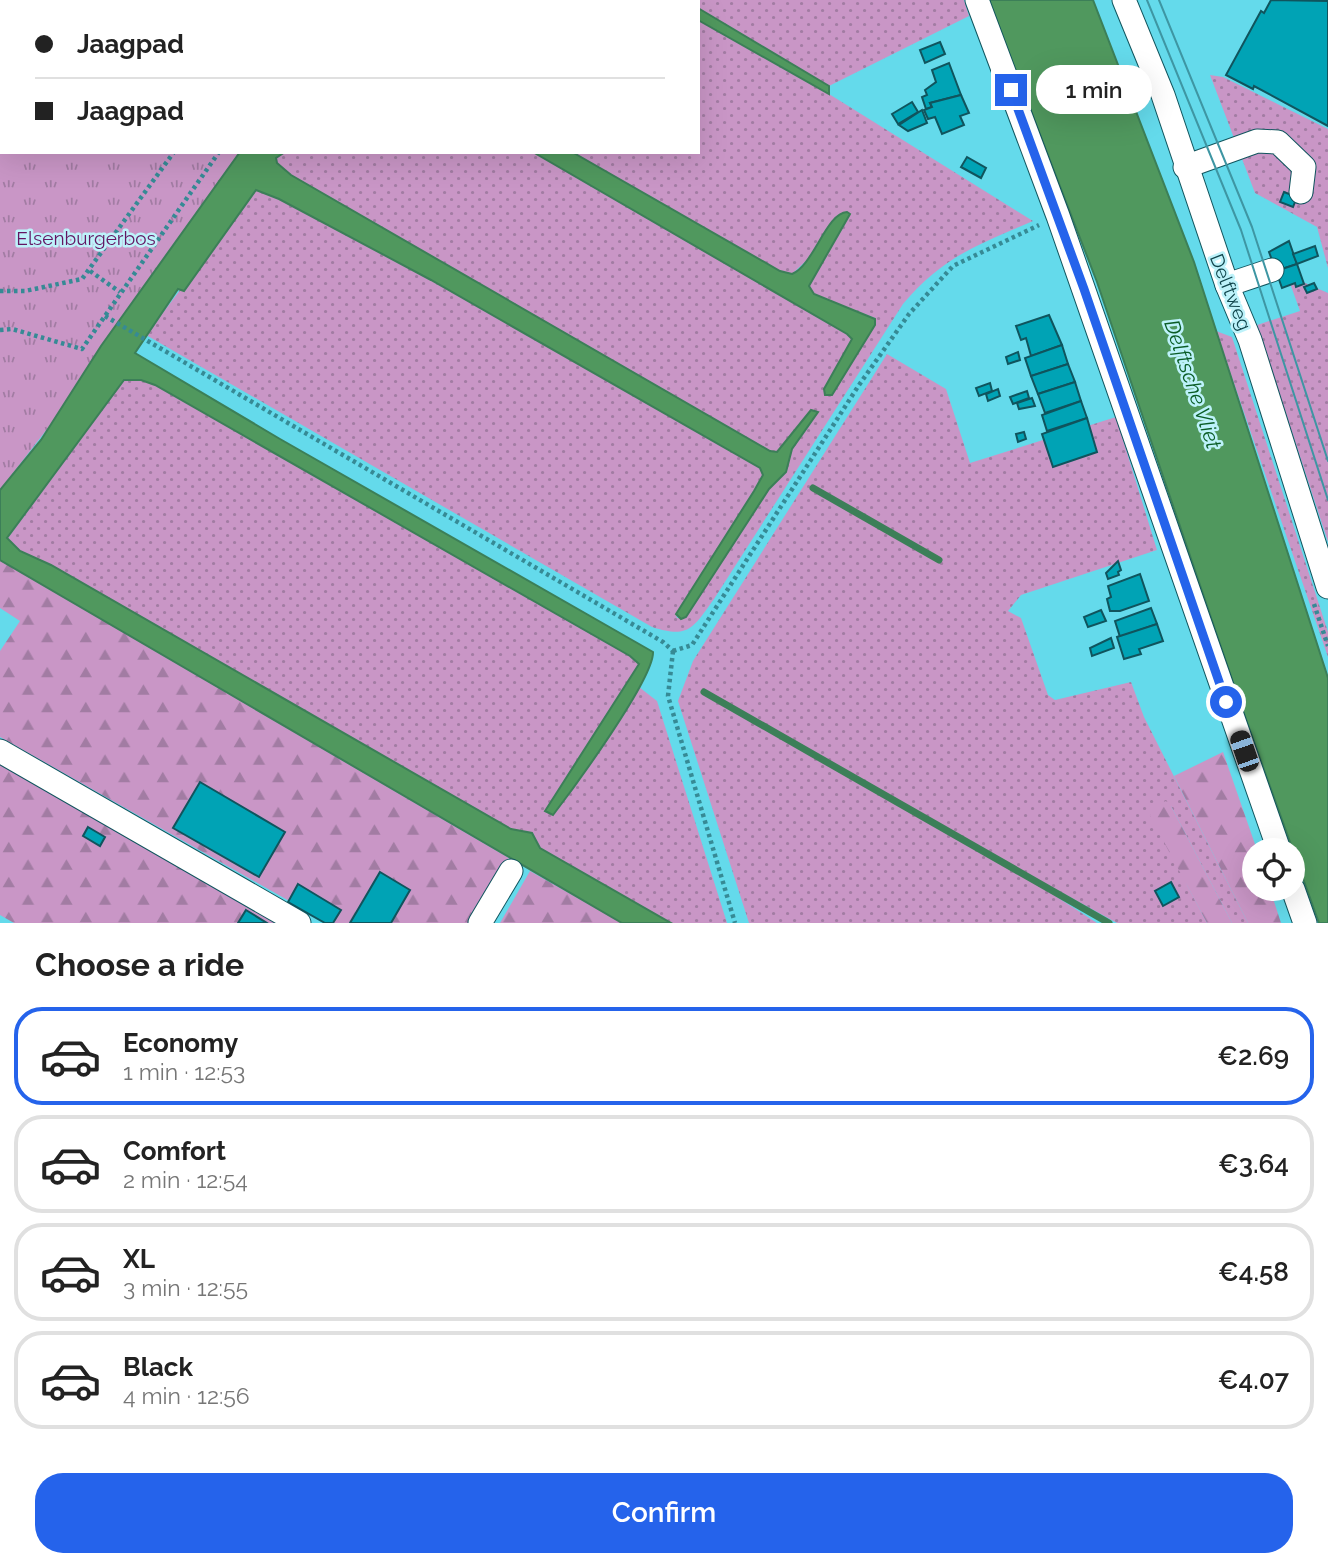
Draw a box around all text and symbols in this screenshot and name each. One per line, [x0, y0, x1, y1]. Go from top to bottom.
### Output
text: Jaagpad [77, 29, 184, 59]
callout: 1 min [1036, 66, 1151, 114]
route end [995, 74, 1027, 106]
text: 1 min [1065, 76, 1123, 103]
text: Jaagpad [77, 96, 184, 126]
park label: Elsenburgerbos [16, 227, 156, 249]
street label: Delftweg [1206, 251, 1256, 333]
water label: Delftsche Vliet [1159, 316, 1227, 452]
route start [1210, 686, 1242, 718]
car [1228, 728, 1261, 774]
map controls [1242, 838, 1305, 901]
button: locate [1242, 838, 1305, 901]
text: Choose a ride [35, 946, 244, 983]
icon: car [39, 1025, 102, 1088]
text: Economy [123, 1028, 238, 1058]
text: €2.69 [1217, 1041, 1289, 1071]
text: 1 min · 12:53 [123, 1058, 245, 1085]
icon: car [39, 1133, 102, 1196]
text: Comfort [123, 1136, 226, 1166]
text: €3.64 [1218, 1149, 1289, 1179]
text: 2 min · 12:54 [123, 1166, 248, 1193]
icon: car [39, 1241, 102, 1304]
text: XL [123, 1244, 155, 1274]
text: €4.58 [1218, 1257, 1289, 1287]
text: 3 min · 12:55 [123, 1274, 248, 1301]
icon: car [39, 1349, 102, 1412]
text: Black [123, 1352, 193, 1382]
text: €4.07 [1218, 1365, 1289, 1395]
text: 4 min · 12:56 [123, 1382, 250, 1409]
button: Confirm [35, 1473, 1293, 1553]

